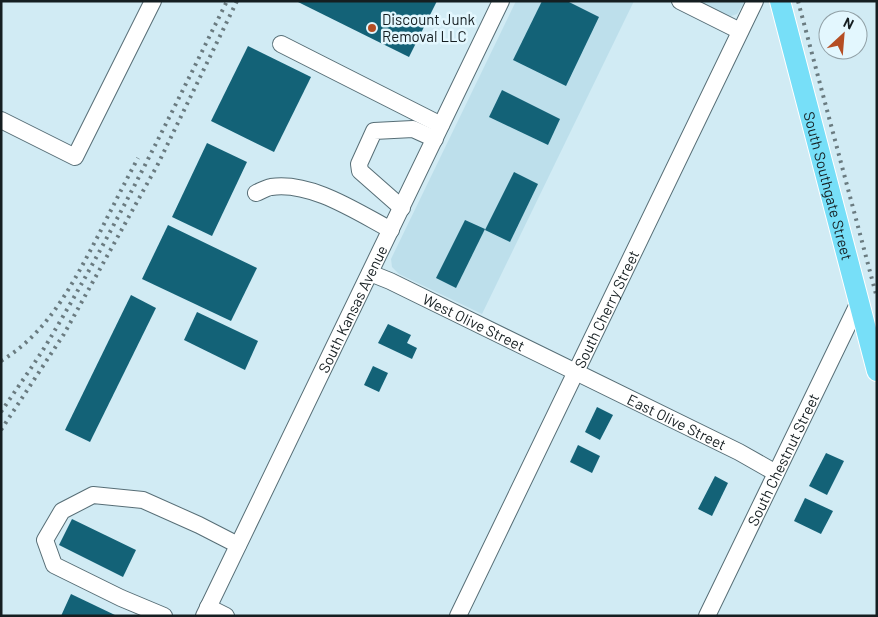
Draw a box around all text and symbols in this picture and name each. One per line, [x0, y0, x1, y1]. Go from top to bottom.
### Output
place label: Discount Junk Removal LLC [382, 10, 476, 45]
north arrow [818, 10, 868, 60]
text: N [841, 13, 857, 33]
marker: Discount Junk Removal LLC [366, 22, 378, 34]
street label: South Southgate Street [800, 109, 857, 262]
street label: South Kansas Avenue [314, 242, 391, 376]
street label: South Cherry Street [570, 247, 642, 371]
street label: West Olive Street [420, 290, 528, 355]
street label: East Olive Street [624, 390, 729, 453]
street label: South Chestnut Street [743, 390, 822, 528]

